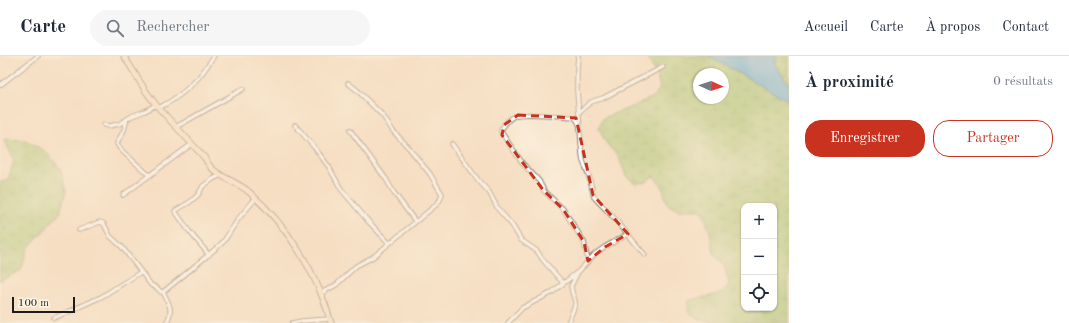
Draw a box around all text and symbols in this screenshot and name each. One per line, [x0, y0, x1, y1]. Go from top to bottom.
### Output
search box [90, 10, 370, 46]
icon: search [104, 17, 126, 39]
text: Carte [20, 18, 66, 37]
text: Rechercher [136, 20, 209, 35]
text: Accueil [804, 20, 848, 34]
text: Carte [870, 20, 903, 34]
text: À propos [925, 20, 980, 34]
text: Contact [1002, 20, 1049, 34]
north arrow [693, 68, 729, 104]
text: À proximité [805, 74, 894, 91]
text: 0 résultats [993, 75, 1053, 88]
button: Enregistrer [805, 120, 925, 157]
button: Partager [933, 120, 1053, 157]
map controls [741, 203, 777, 311]
button: + [741, 203, 777, 239]
button: − [741, 239, 777, 275]
button: locate [741, 275, 777, 311]
scale bar [12, 295, 75, 314]
text: 100 m [18, 298, 49, 309]

